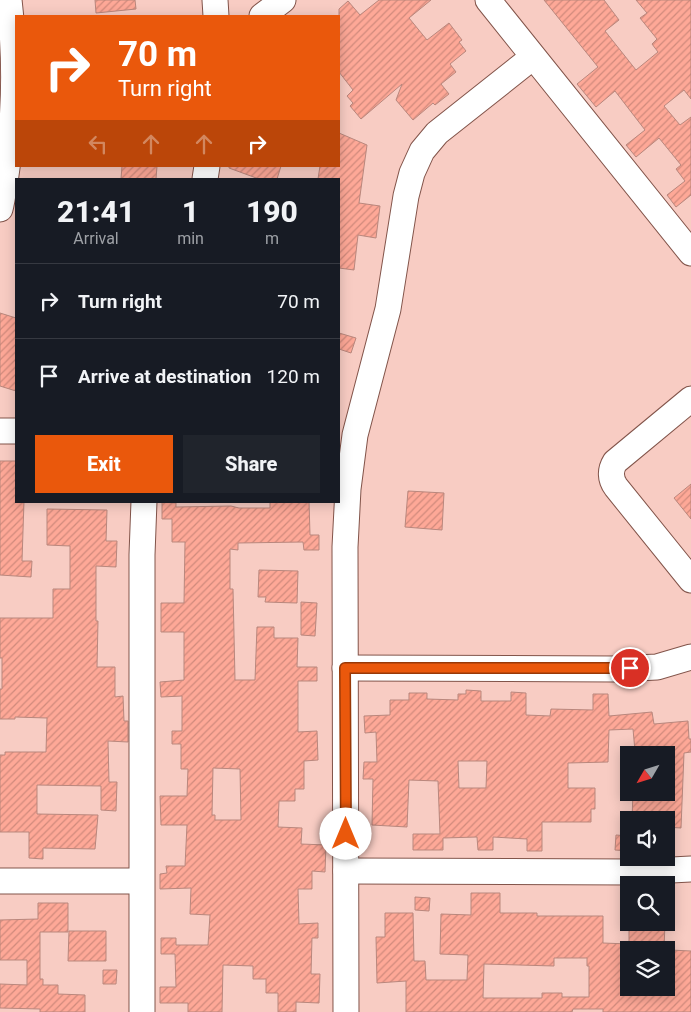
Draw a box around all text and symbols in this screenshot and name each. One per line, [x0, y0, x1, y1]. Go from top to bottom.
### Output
text: 70 m [118, 34, 197, 75]
icon: right [35, 35, 100, 100]
text: Turn right [118, 76, 212, 101]
icon: left [84, 130, 112, 158]
icon: ahead [137, 130, 165, 158]
icon: ahead [190, 130, 218, 158]
icon: right [243, 130, 271, 158]
text: 21:41 [57, 194, 135, 229]
text: 1 [182, 194, 199, 229]
text: 190 [246, 194, 298, 229]
text: Arrival [73, 229, 119, 248]
text: min [177, 229, 204, 248]
text: m [265, 229, 279, 248]
icon: right [35, 287, 63, 315]
text: Turn right [78, 290, 162, 313]
text: 70 m [277, 290, 320, 313]
icon: arrive [35, 362, 63, 390]
text: Arrive at destination [78, 365, 251, 388]
text: 120 m [267, 365, 320, 388]
button: Exit [35, 435, 173, 493]
button: Share [183, 435, 320, 493]
pin [609, 647, 651, 689]
icon: arrive [616, 654, 644, 682]
north arrow [620, 746, 675, 801]
map controls [620, 746, 675, 996]
position arrow [319, 807, 371, 859]
button: sound [620, 811, 675, 866]
button: search [620, 876, 675, 931]
button: layers [620, 941, 675, 996]

